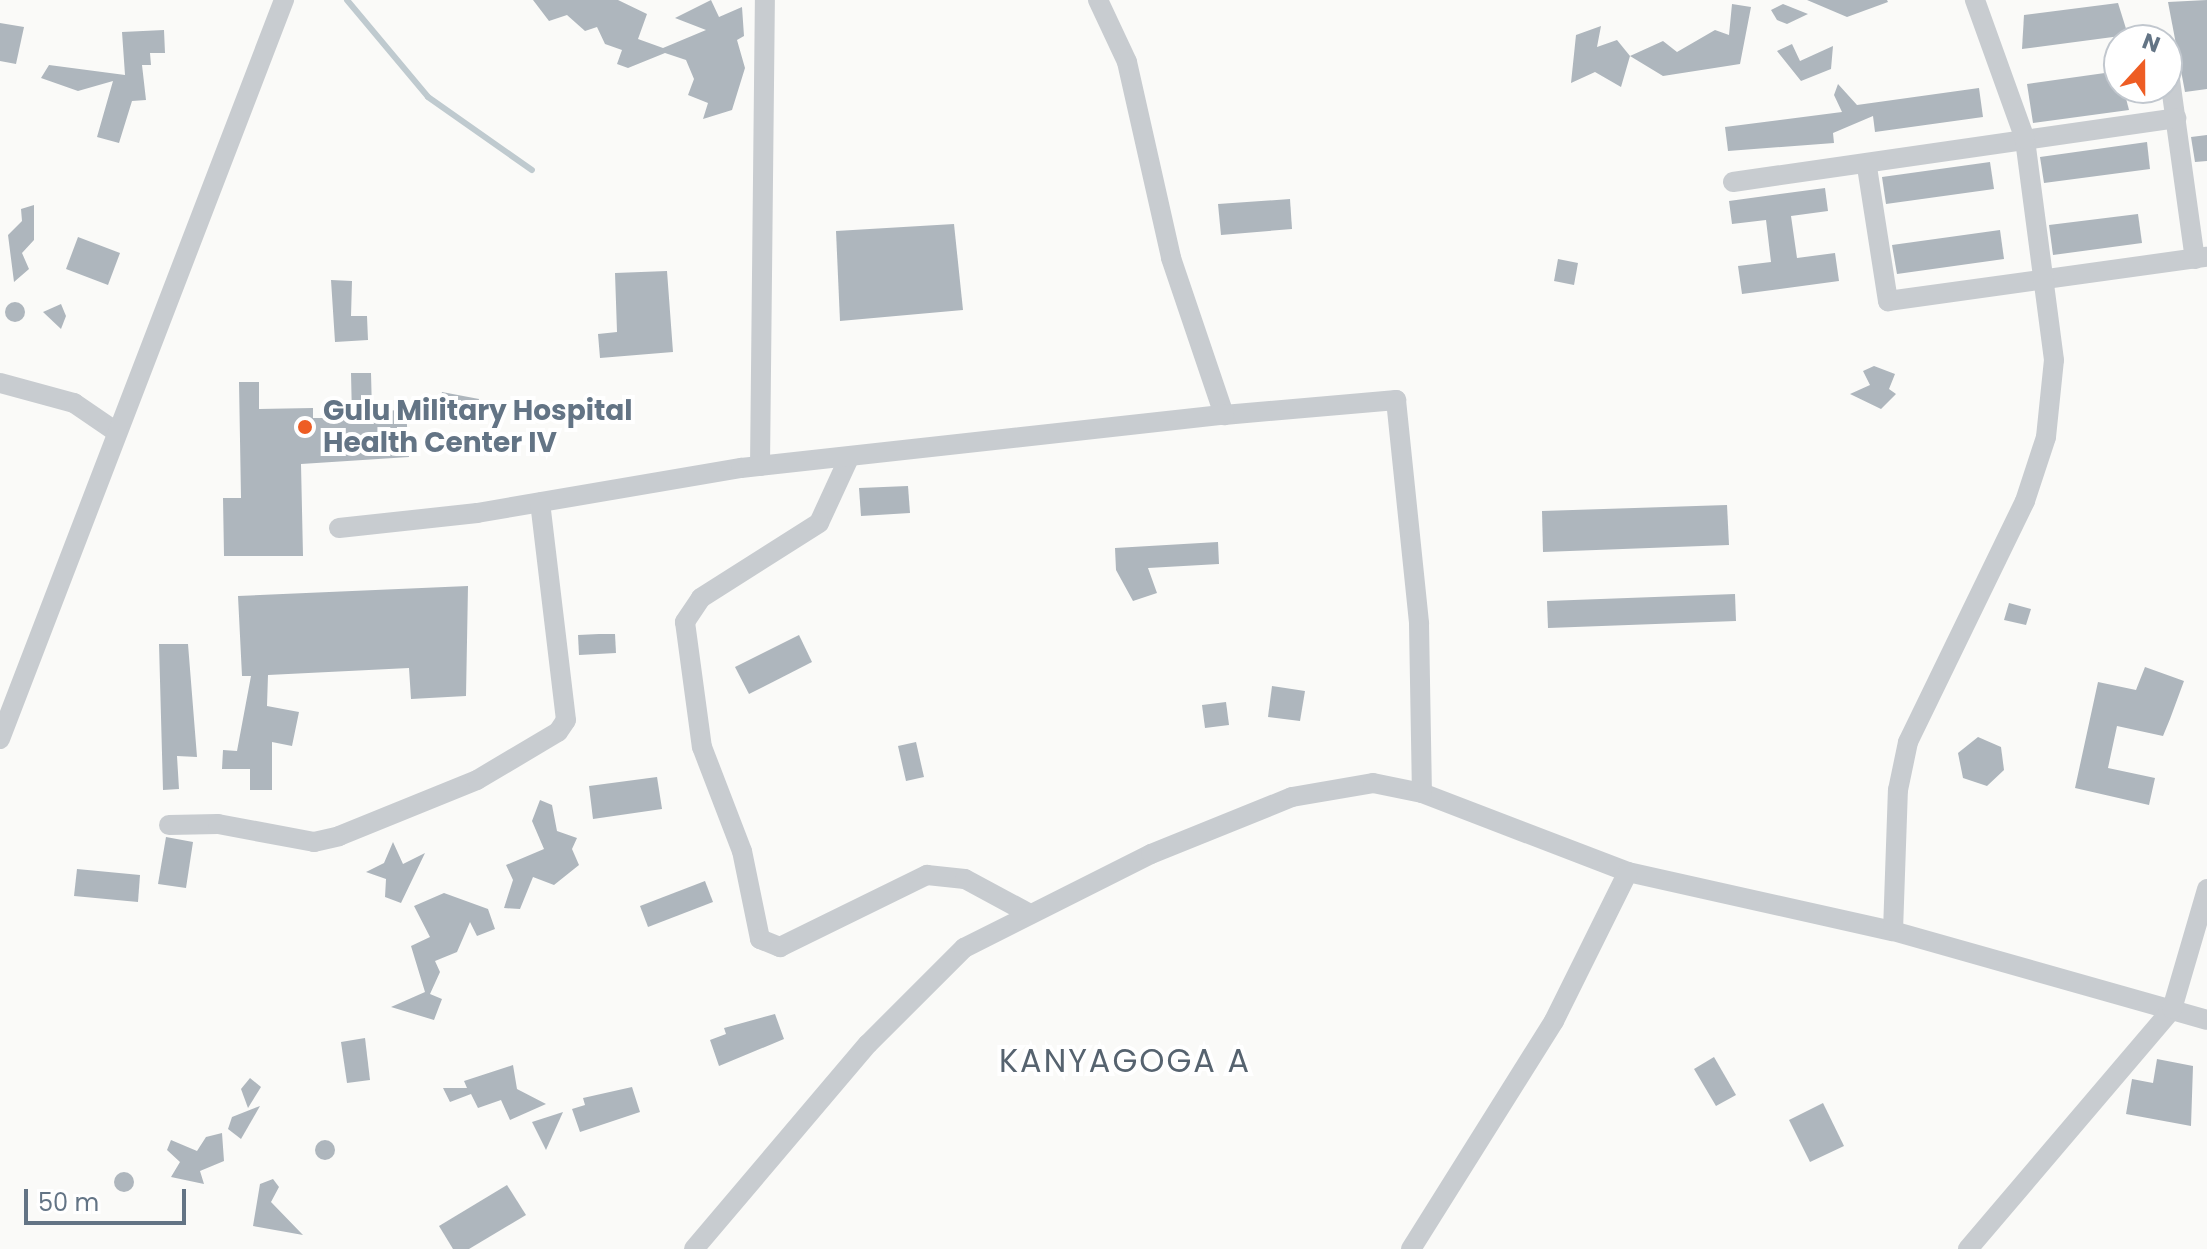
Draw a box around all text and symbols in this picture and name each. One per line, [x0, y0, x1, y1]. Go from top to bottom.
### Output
north arrow [2103, 24, 2183, 104]
text: N [2138, 26, 2164, 60]
place label: Gulu Military Hospital Health Center IV [323, 394, 633, 460]
marker: Gulu Military Hospital Health Center IV [294, 416, 316, 438]
district label: KANYAGOGA A [999, 1042, 1251, 1080]
scale bar [28, 1173, 190, 1223]
text: 50 m [38, 1186, 99, 1219]

